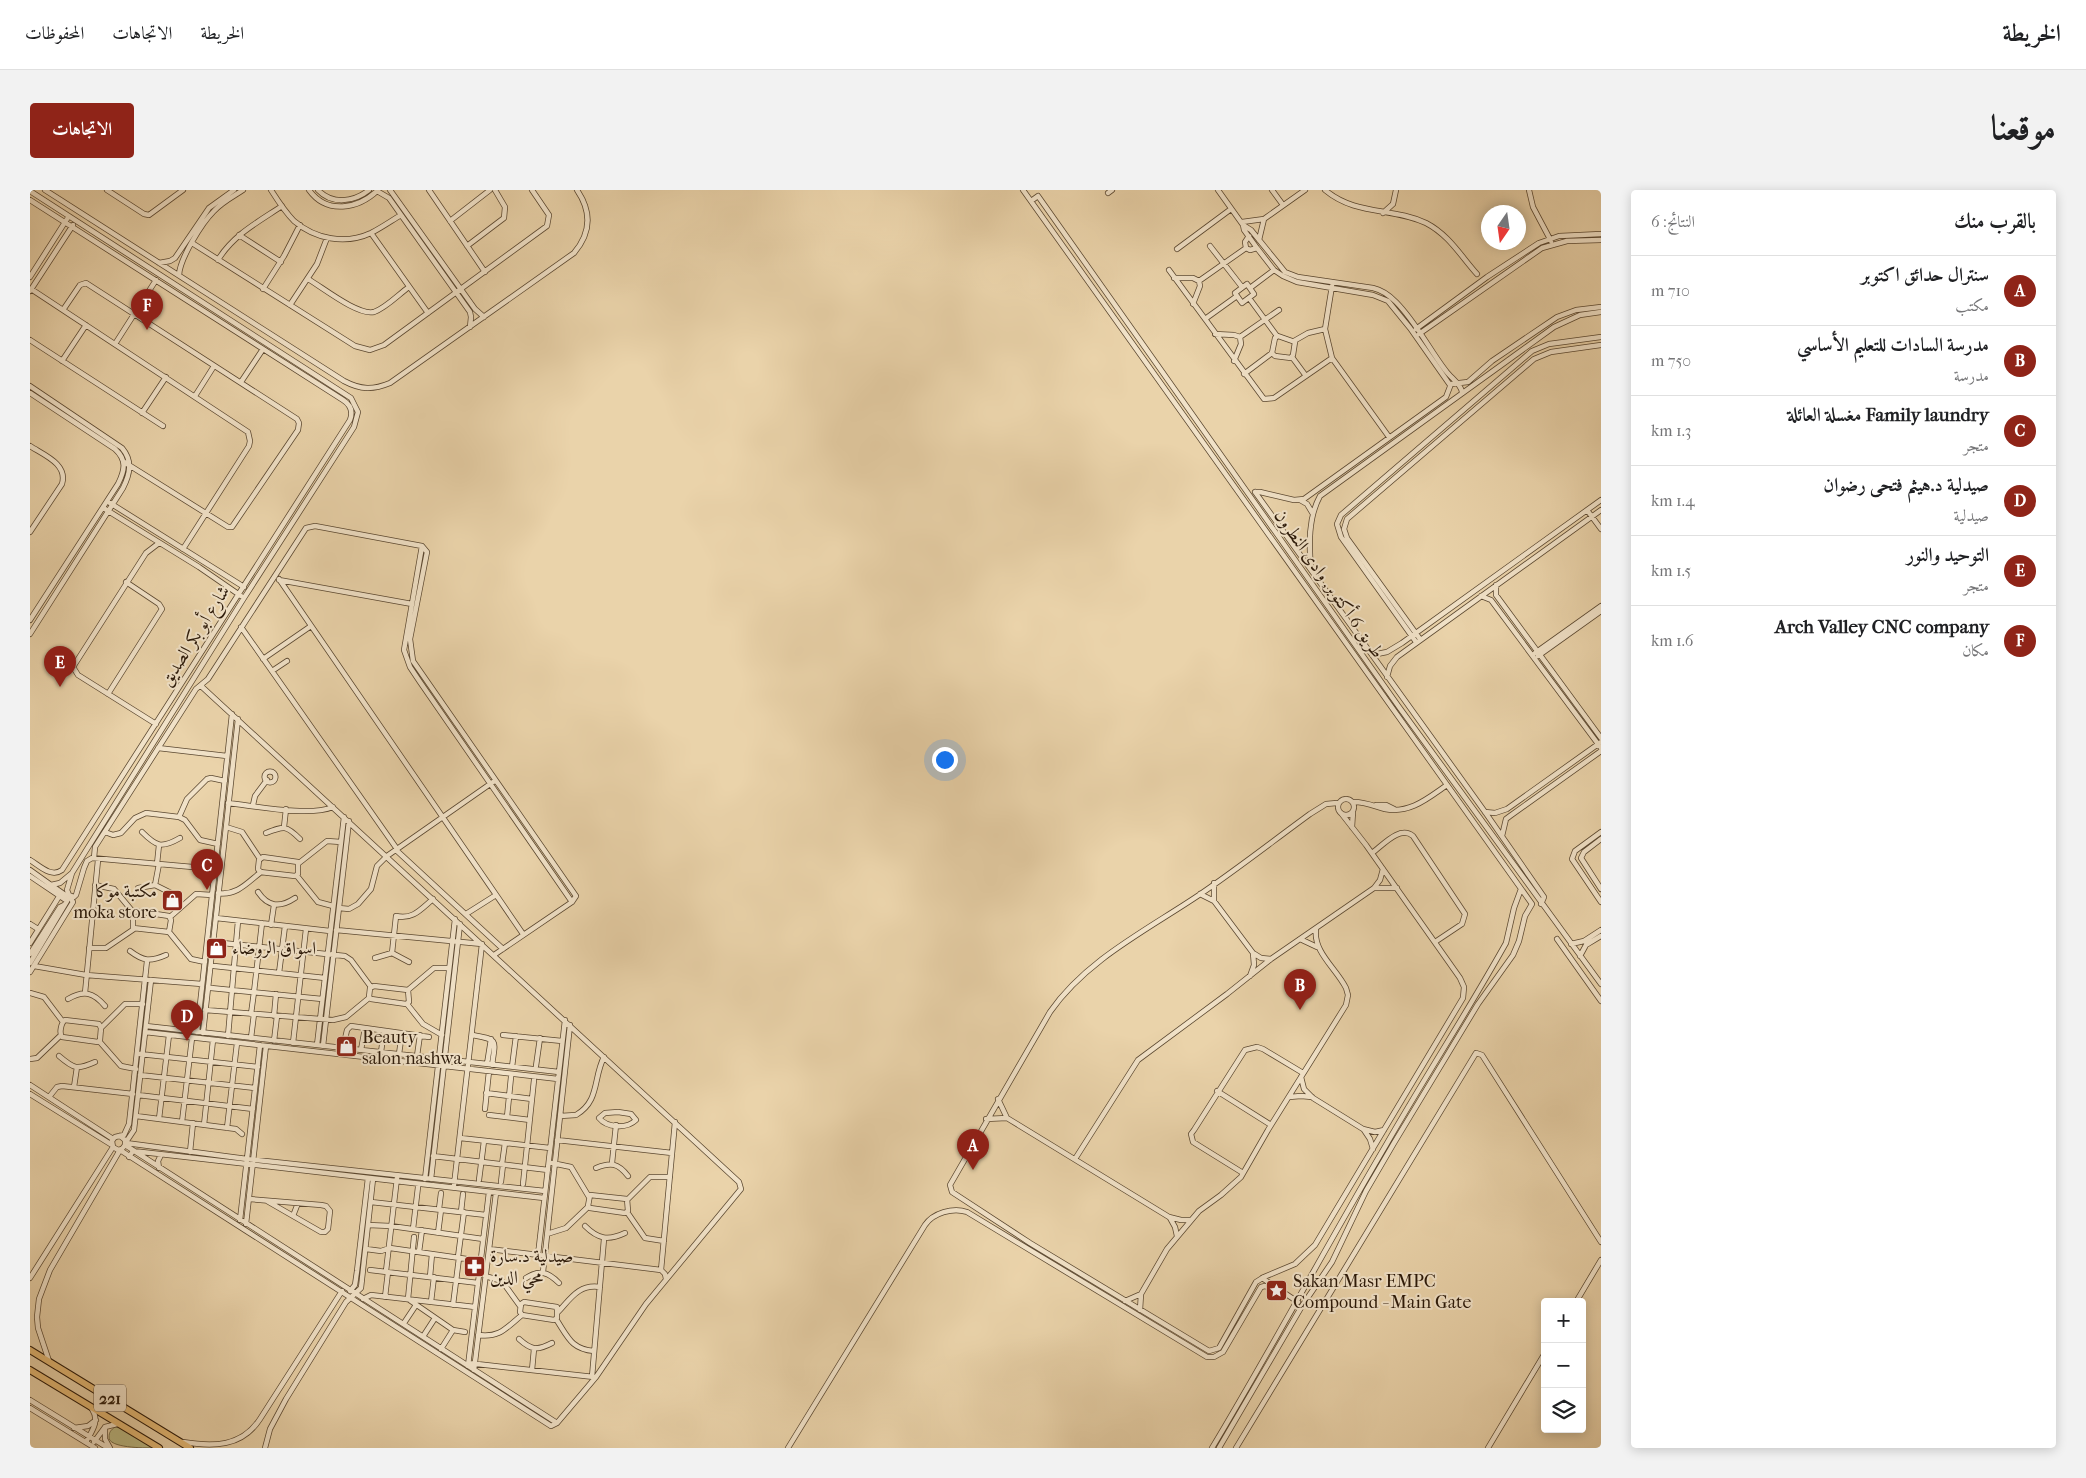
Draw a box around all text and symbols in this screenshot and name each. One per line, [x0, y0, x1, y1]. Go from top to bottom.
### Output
text: الخريطة [2003, 19, 2061, 47]
text: المحفوظات [25, 23, 84, 44]
text: الاتجاهات [112, 23, 172, 44]
text: الخريطة [200, 23, 244, 44]
button: الاتجاهات [30, 103, 134, 158]
text: موقعنا [1991, 107, 2056, 148]
north arrow [1481, 205, 1526, 250]
text: بالقرب منك [1954, 209, 2036, 233]
text: النتائج: 6 [1651, 212, 1695, 231]
text: سنترال حدائق اكتوبر [1861, 264, 1989, 286]
text: 710 m [1651, 281, 1690, 300]
text: A [2015, 281, 2025, 300]
pin: F [131, 289, 163, 330]
text: مكتب [1955, 296, 1989, 315]
text: مدرسة السادات للتعليم الأساسي [1797, 334, 1989, 356]
text: 750 m [1651, 351, 1691, 370]
text: B [2015, 351, 2025, 370]
text: مدرسة [1954, 366, 1989, 385]
text: Family laundry مغسلة العائلة [1787, 404, 1989, 426]
text: 1.3 km [1651, 421, 1691, 440]
text: C [2015, 421, 2025, 440]
text: متجر [1964, 436, 1989, 455]
text: صيدلية د.هيثم فتحى رضوان [1823, 474, 1989, 496]
text: 1.4 km [1651, 491, 1695, 510]
text: D [2014, 491, 2026, 510]
street label: طريق 6 أكتوبر, وادى النطرون [1269, 504, 1391, 663]
text: صيدلية [1954, 506, 1989, 525]
text: التوحيد والنور [1906, 544, 1989, 566]
text: 1.5 km [1651, 561, 1691, 580]
text: E [2015, 561, 2025, 580]
text: متجر [1964, 576, 1989, 595]
street label: شارع أبو بكر الصديق [153, 580, 238, 692]
text: Arch Valley CNC company [1775, 616, 1989, 638]
text: 1.6 km [1651, 631, 1693, 650]
text: F [2016, 631, 2024, 650]
text: مكان [1962, 641, 1989, 660]
pin: E [44, 646, 76, 687]
your location [932, 747, 958, 773]
pin: C [191, 849, 223, 890]
place label: مكتبة موكا moka store [73, 881, 157, 923]
shop icon: مكتبة موكا moka store [161, 889, 185, 913]
shop icon: اسواق الروضاء [204, 936, 228, 960]
place label: اسواق الروضاء [232, 938, 316, 959]
pin: B [1284, 969, 1316, 1010]
pin: D [171, 1000, 203, 1041]
place label: Beauty salon nashwa [362, 1027, 462, 1069]
shop icon: Beauty salon nashwa [334, 1035, 358, 1059]
pin: A [957, 1129, 989, 1170]
place label: صيدلية د.سارة محي الدين [490, 1246, 573, 1294]
pharmacy icon: صيدلية د.سارة محي الدين [462, 1254, 486, 1278]
place label: Sakan Masr EMPC Compound - Main Gate [1293, 1271, 1472, 1313]
place icon: Sakan Masr EMPC Compound - Main Gate [1265, 1279, 1289, 1303]
map controls [1541, 1298, 1586, 1433]
button: + [1541, 1298, 1586, 1343]
button: − [1541, 1343, 1586, 1388]
road number: 221 [94, 1384, 126, 1412]
button: layers [1541, 1388, 1586, 1433]

